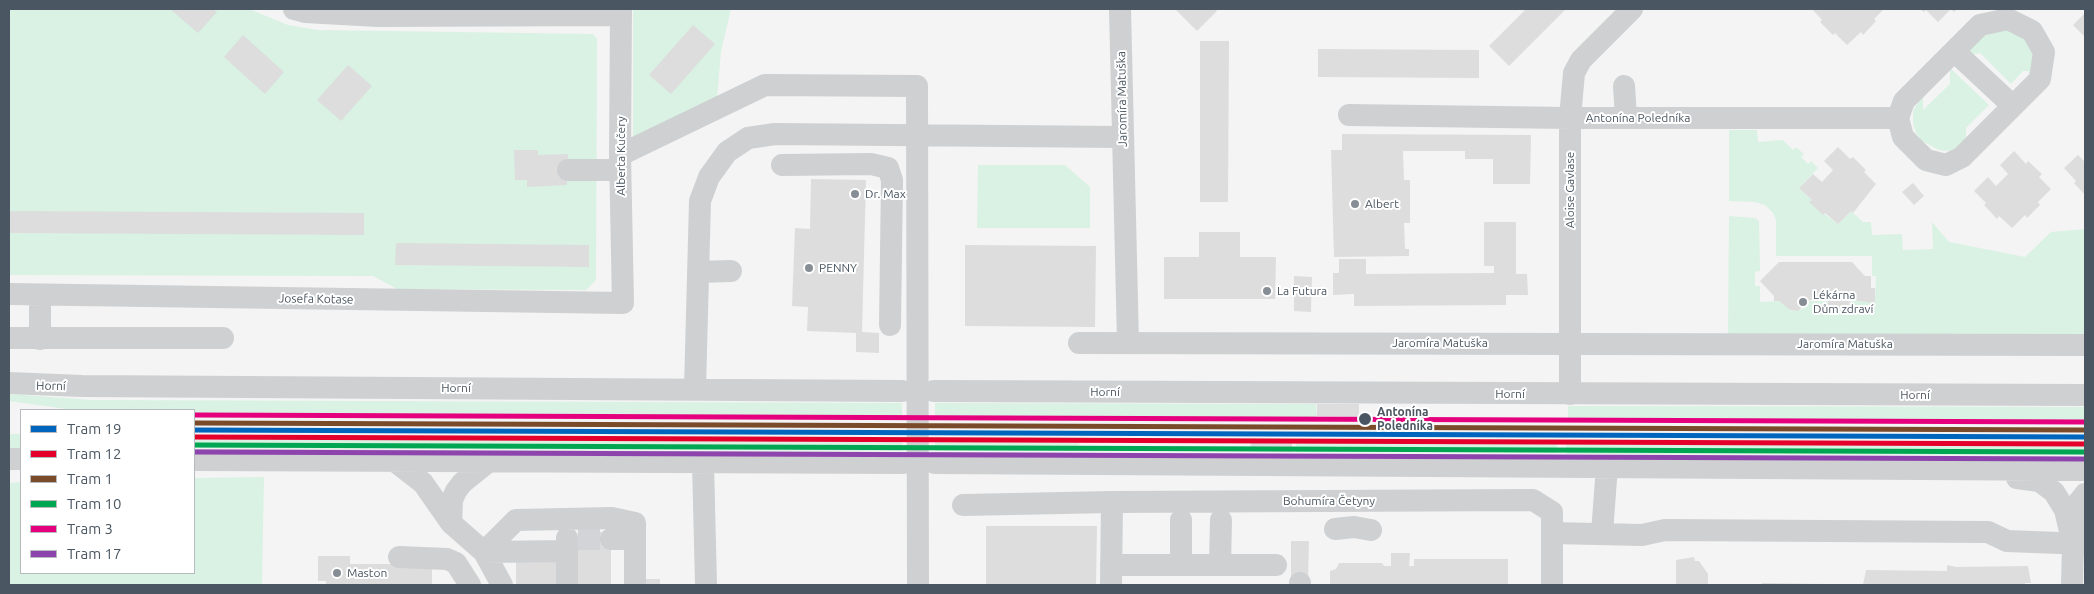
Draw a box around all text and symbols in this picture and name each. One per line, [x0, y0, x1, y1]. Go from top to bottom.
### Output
street label: Jaromíra Matuška [1114, 51, 1130, 147]
street label: Antonína Poledníka [1586, 111, 1690, 125]
street label: Alberta Kučery [614, 116, 628, 196]
street label: Aloise Gavlase [1563, 152, 1577, 228]
place label: Dr. Max [865, 187, 906, 201]
marker: Dr. Max [849, 188, 861, 200]
place label: Albert [1365, 197, 1399, 211]
marker: Albert [1349, 198, 1361, 210]
place label: PENNY [819, 261, 857, 275]
marker: PENNY [803, 262, 815, 274]
place label: La Futura [1277, 284, 1327, 298]
marker: La Futura [1261, 285, 1273, 297]
place label: Lékárna Dům zdraví [1813, 288, 1873, 316]
street label: Josefa Kotase [278, 291, 354, 307]
marker: Lékárna Dům zdraví [1797, 296, 1809, 308]
street label: Jaromíra Matuška [1392, 336, 1488, 350]
street label: Jaromíra Matuška [1797, 337, 1893, 351]
street label: Horní [36, 379, 66, 393]
street label: Horní [441, 381, 471, 395]
street label: Horní [1090, 385, 1120, 399]
street label: Horní [1495, 387, 1525, 401]
street label: Horní [1900, 388, 1930, 402]
place label: Antonína Poledníka [1377, 405, 1433, 433]
legend [20, 409, 195, 574]
marker: Antonína Poledníka [1357, 411, 1373, 427]
text: Tram 19 [67, 420, 122, 437]
text: Tram 12 [67, 445, 122, 462]
text: Tram 1 [67, 470, 113, 487]
street label: Bohumíra Četyny [1283, 494, 1375, 508]
text: Tram 10 [67, 495, 122, 512]
text: Tram 3 [67, 520, 113, 537]
text: Tram 17 [67, 545, 122, 562]
place label: Maston [347, 566, 387, 580]
marker: Maston [331, 567, 343, 579]

